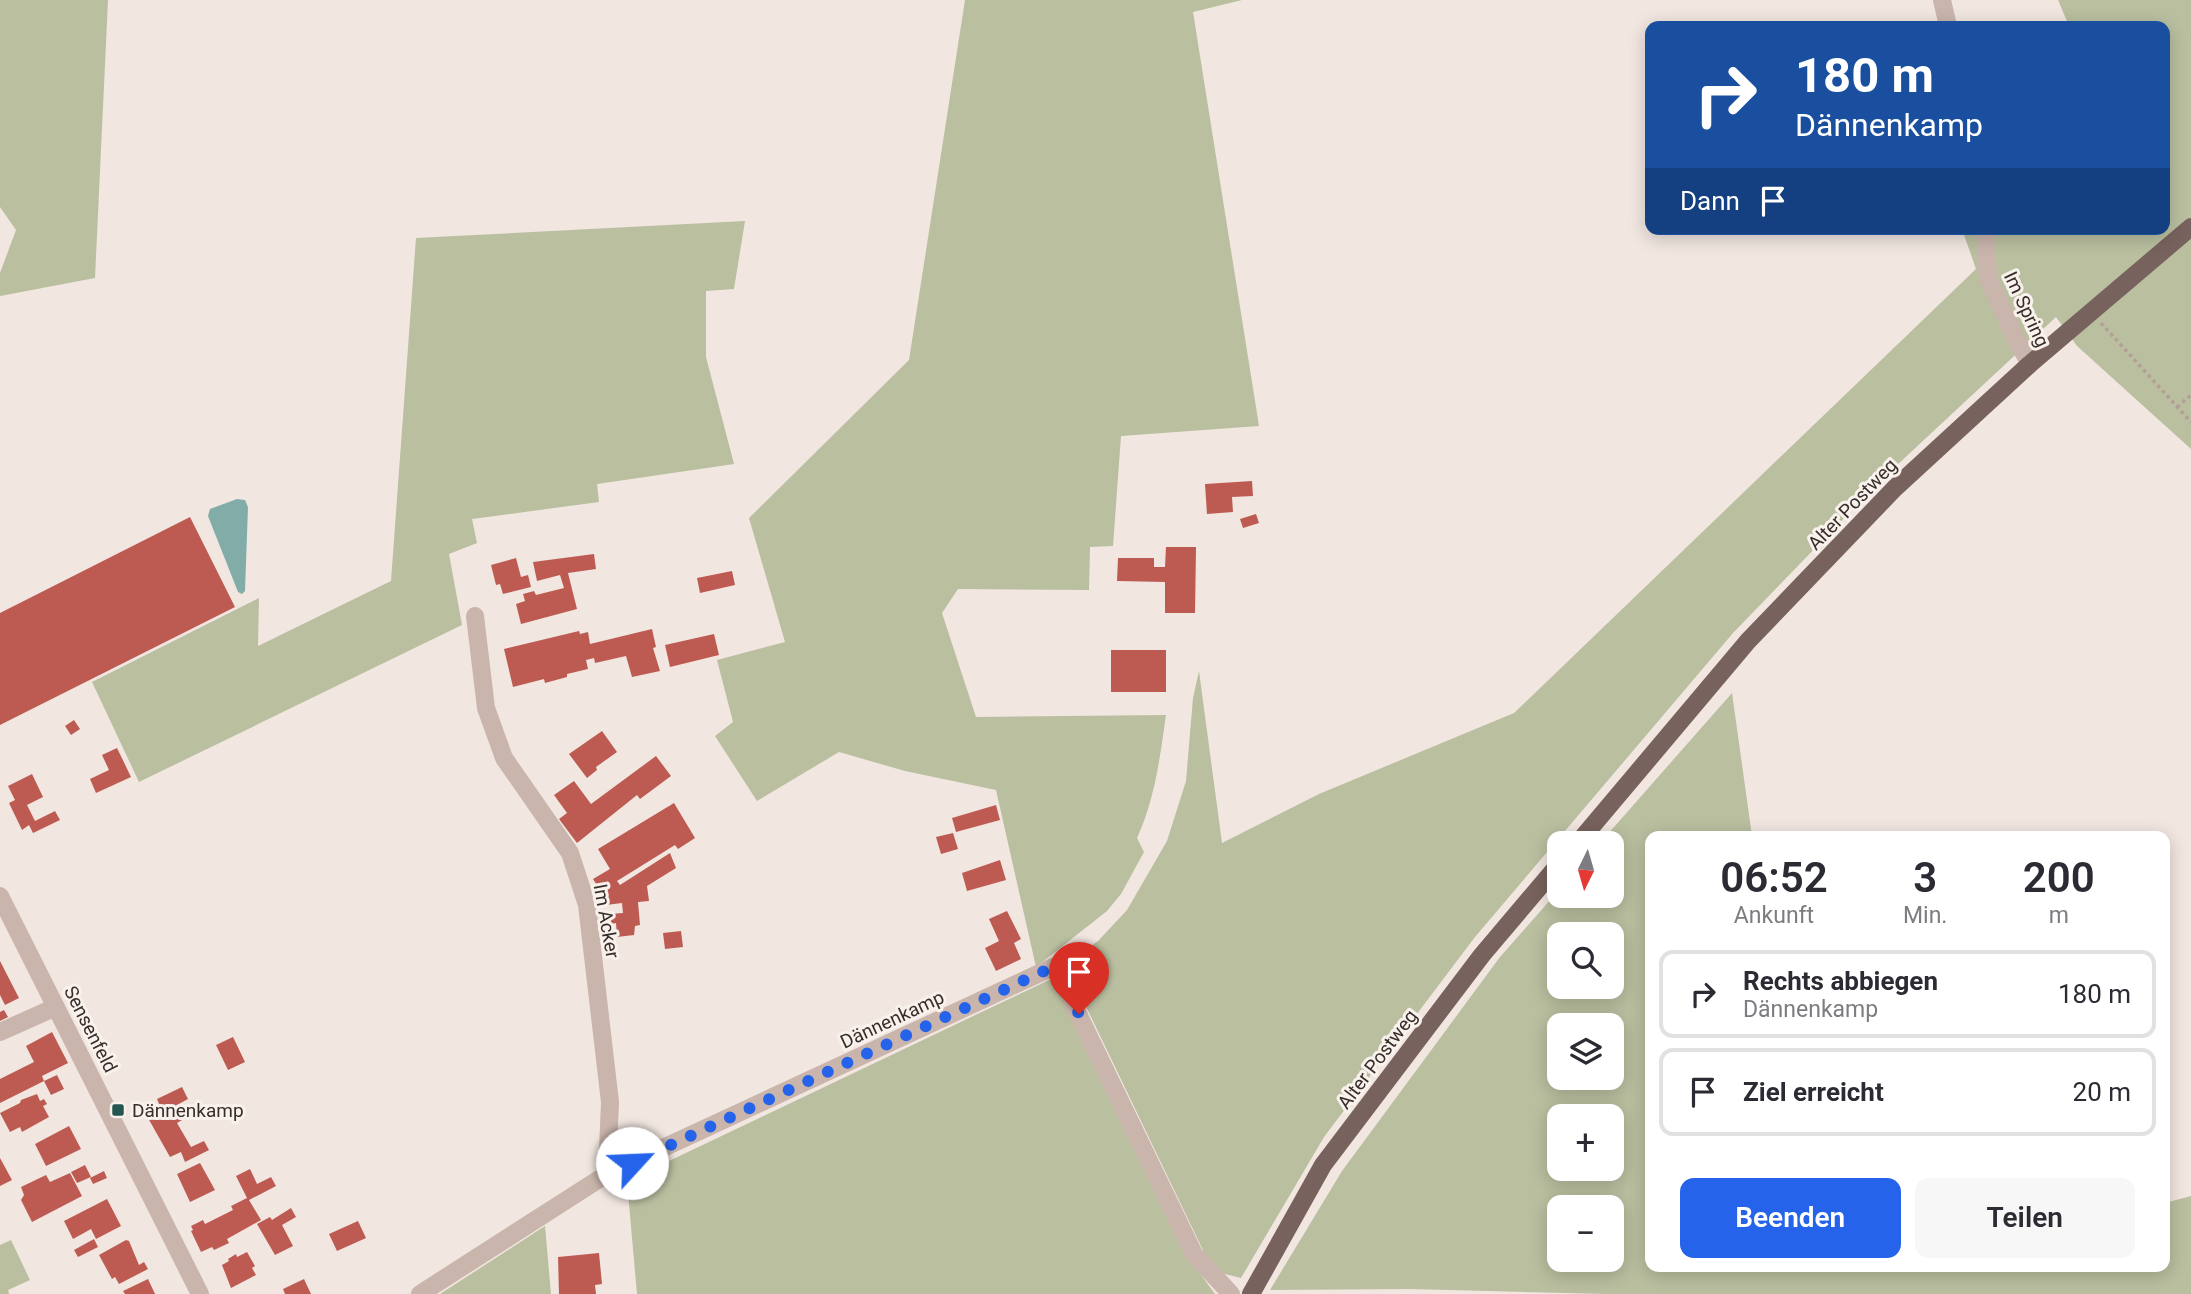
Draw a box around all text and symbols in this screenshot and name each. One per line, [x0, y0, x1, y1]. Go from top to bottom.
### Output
text: 180 m [1795, 47, 1934, 104]
icon: right [1680, 49, 1771, 140]
text: Dännenkamp [1795, 106, 1983, 144]
icon: arrive [1754, 182, 1792, 220]
text: Dann [1680, 186, 1740, 216]
street label: Im Spring [1999, 268, 2054, 351]
street label: Alter Postweg [1803, 454, 1902, 555]
north arrow [1547, 831, 1624, 908]
map controls [1547, 831, 1624, 1272]
text: 06:52 [1720, 853, 1828, 902]
text: 3 [1913, 853, 1937, 902]
text: 200 [2023, 853, 2095, 902]
street label: Im Acker [589, 882, 624, 960]
text: Ankunft [1734, 902, 1814, 929]
text: Min. [1903, 902, 1947, 929]
text: m [2049, 902, 2069, 929]
button: search [1547, 922, 1624, 999]
pin [1049, 942, 1109, 1014]
icon: arrive [1060, 953, 1098, 991]
text: Rechts abbiegen [1743, 966, 1938, 996]
icon: right [1684, 975, 1722, 1013]
text: 180 m [2058, 979, 2131, 1009]
street label: Sensenfeld [59, 982, 122, 1076]
street label: Dännenkamp [837, 985, 948, 1053]
text: Dännenkamp [1743, 996, 1878, 1023]
street label: Alter Postweg [1333, 1005, 1422, 1113]
button: layers [1547, 1013, 1624, 1090]
icon: arrive [1684, 1073, 1722, 1111]
text: Ziel erreicht [1743, 1077, 1884, 1107]
text: 20 m [2073, 1077, 2131, 1107]
place label: Dännenkamp [132, 1099, 244, 1122]
marker: Dännenkamp [110, 1102, 126, 1118]
button: + [1547, 1104, 1624, 1181]
position arrow [595, 1126, 669, 1200]
button: Beenden [1680, 1178, 1901, 1258]
button: Teilen [1915, 1178, 2135, 1258]
button: − [1547, 1195, 1624, 1272]

